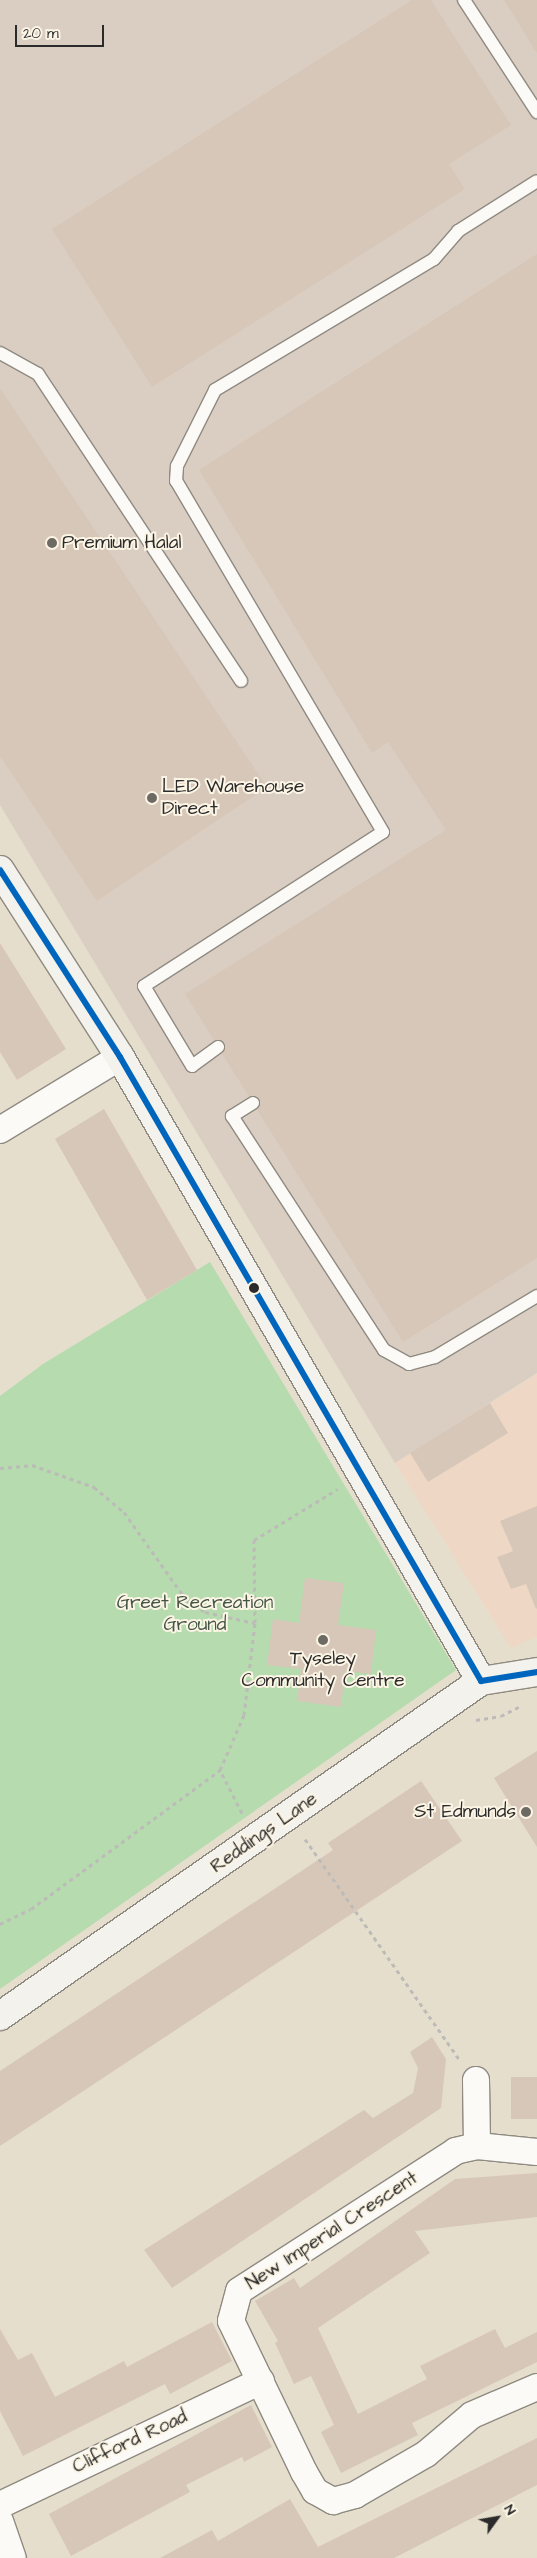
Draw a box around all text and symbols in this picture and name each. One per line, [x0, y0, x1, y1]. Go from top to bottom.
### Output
scale bar [18, 15, 106, 47]
text: 20 m [23, 23, 59, 44]
place label: Premium Halal [62, 532, 181, 554]
marker: Premium Halal [46, 537, 58, 549]
place label: LED Warehouse Direct [162, 776, 304, 820]
marker: LED Warehouse Direct [146, 792, 158, 804]
unlabelled marker [249, 1283, 259, 1293]
park label: Greet Recreation Ground [117, 1592, 273, 1636]
marker: Tyseley Community Centre [317, 1634, 329, 1646]
place label: Tyseley Community Centre [241, 1648, 405, 1692]
street label: Reddings Lane [206, 1788, 322, 1878]
place label: St Edmunds [414, 1801, 516, 1823]
marker: St Edmunds [520, 1806, 532, 1818]
street label: New Imperial Crescent [242, 2167, 422, 2295]
street label: Clifford Road [69, 2405, 191, 2479]
north arrow [472, 2493, 522, 2543]
text: N [499, 2501, 521, 2519]

